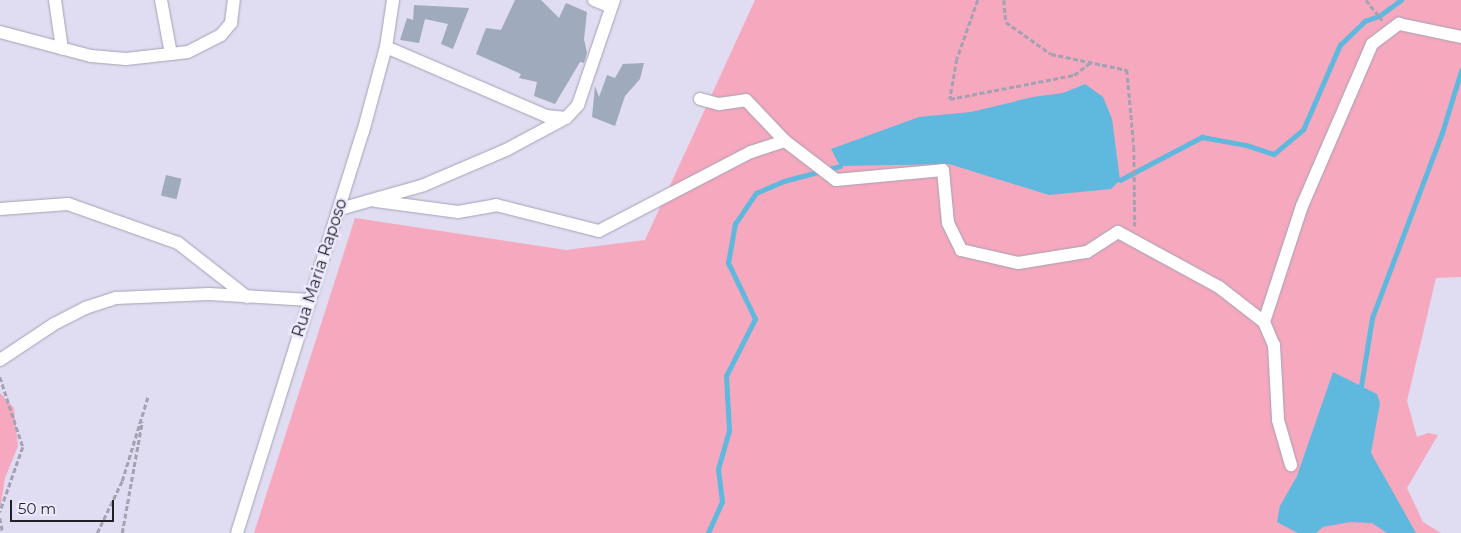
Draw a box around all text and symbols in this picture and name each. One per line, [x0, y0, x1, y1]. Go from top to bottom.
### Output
street label: Rua Maria Raposo [289, 196, 351, 340]
scale bar [12, 490, 116, 522]
text: 50 m [18, 499, 56, 518]

